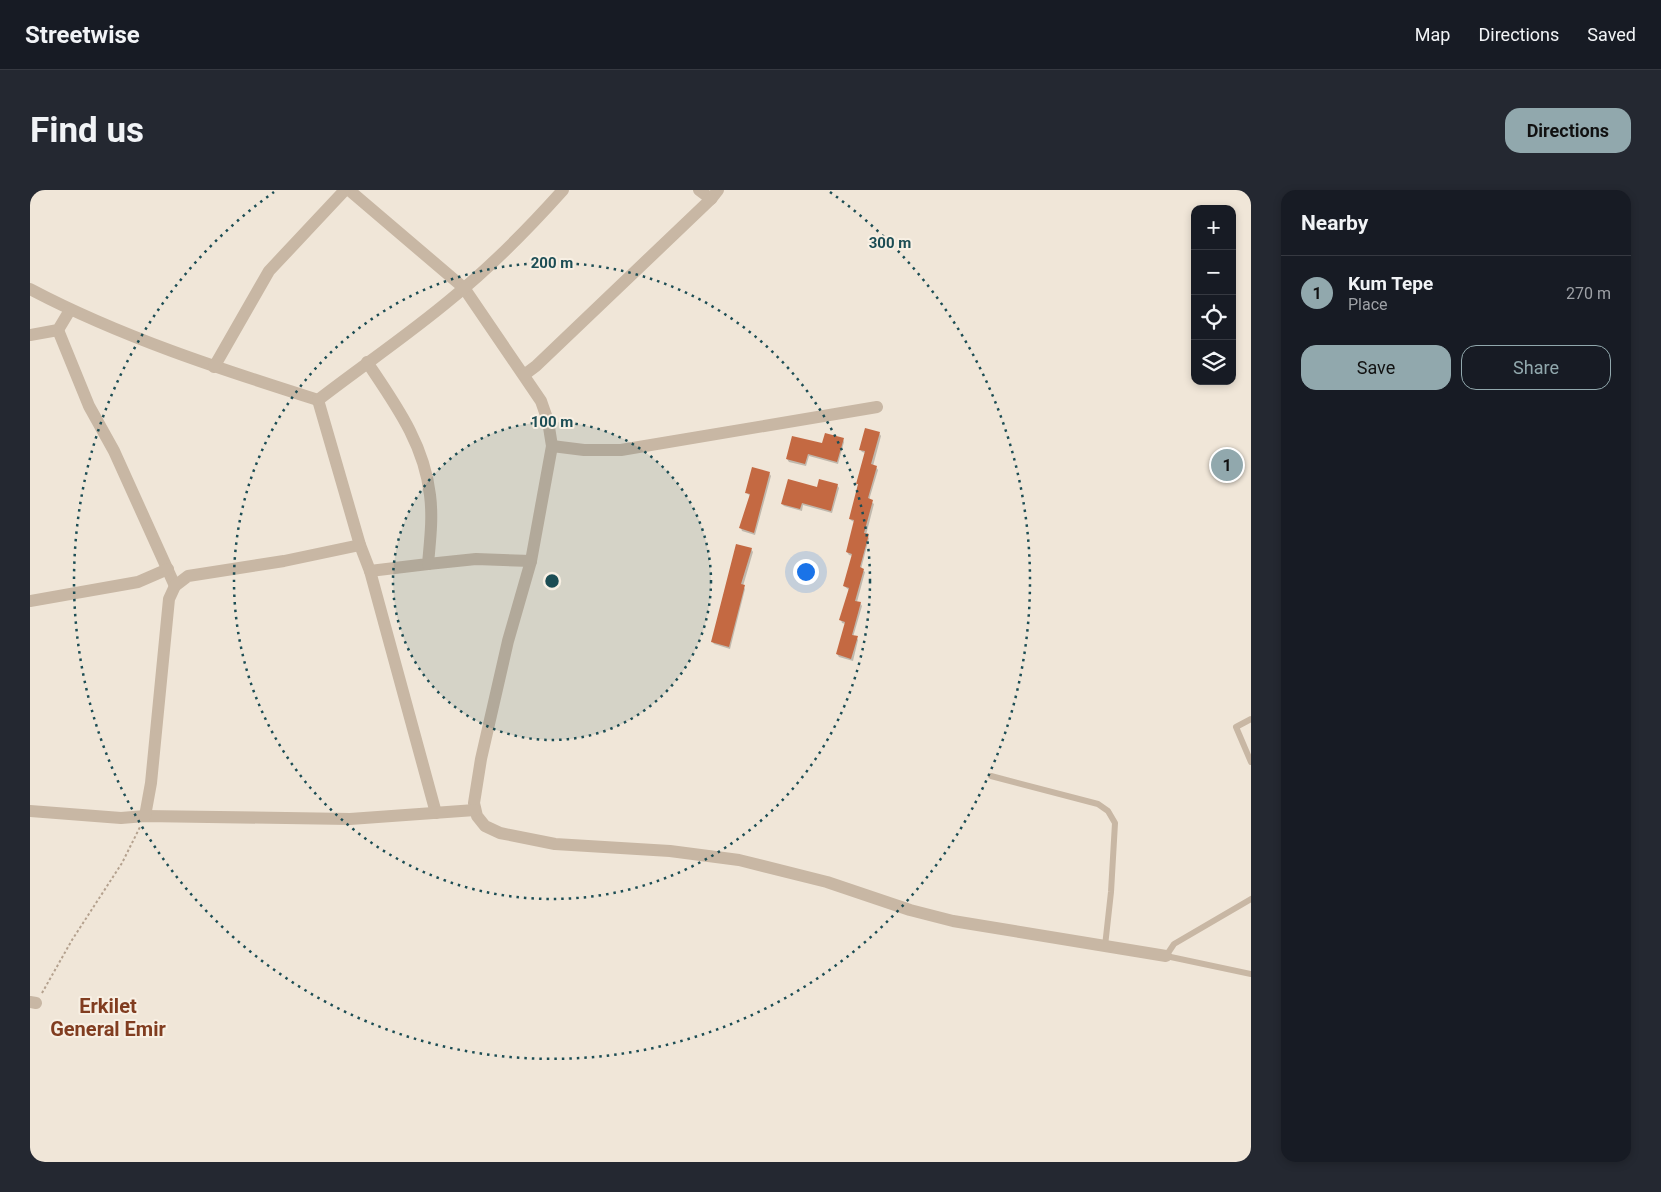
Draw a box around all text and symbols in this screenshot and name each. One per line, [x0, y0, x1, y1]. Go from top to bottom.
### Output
text: Streetwise [25, 21, 140, 49]
text: Map [1415, 24, 1450, 45]
text: Directions [1478, 24, 1559, 45]
text: Saved [1587, 24, 1636, 45]
button: Directions [1505, 108, 1631, 153]
text: Find us [30, 110, 144, 151]
map controls [1191, 205, 1236, 385]
button: + [1191, 205, 1236, 250]
text: Nearby [1301, 211, 1368, 235]
text: 300 m [869, 234, 911, 252]
button: − [1191, 250, 1236, 295]
text: 200 m [531, 254, 573, 272]
text: Kum Tepe [1348, 272, 1433, 295]
text: 1 [1312, 284, 1322, 303]
text: 270 m [1566, 284, 1611, 303]
button: locate [1191, 295, 1236, 340]
text: Place [1348, 295, 1388, 314]
button: layers [1191, 340, 1236, 385]
button: Save [1301, 345, 1451, 390]
button: Share [1461, 345, 1611, 390]
text: 100 m [531, 413, 573, 431]
pin: 1 [1211, 446, 1243, 484]
your location [793, 559, 819, 585]
centre of rings [543, 572, 561, 590]
district label: Erkilet General Emir [50, 994, 166, 1041]

